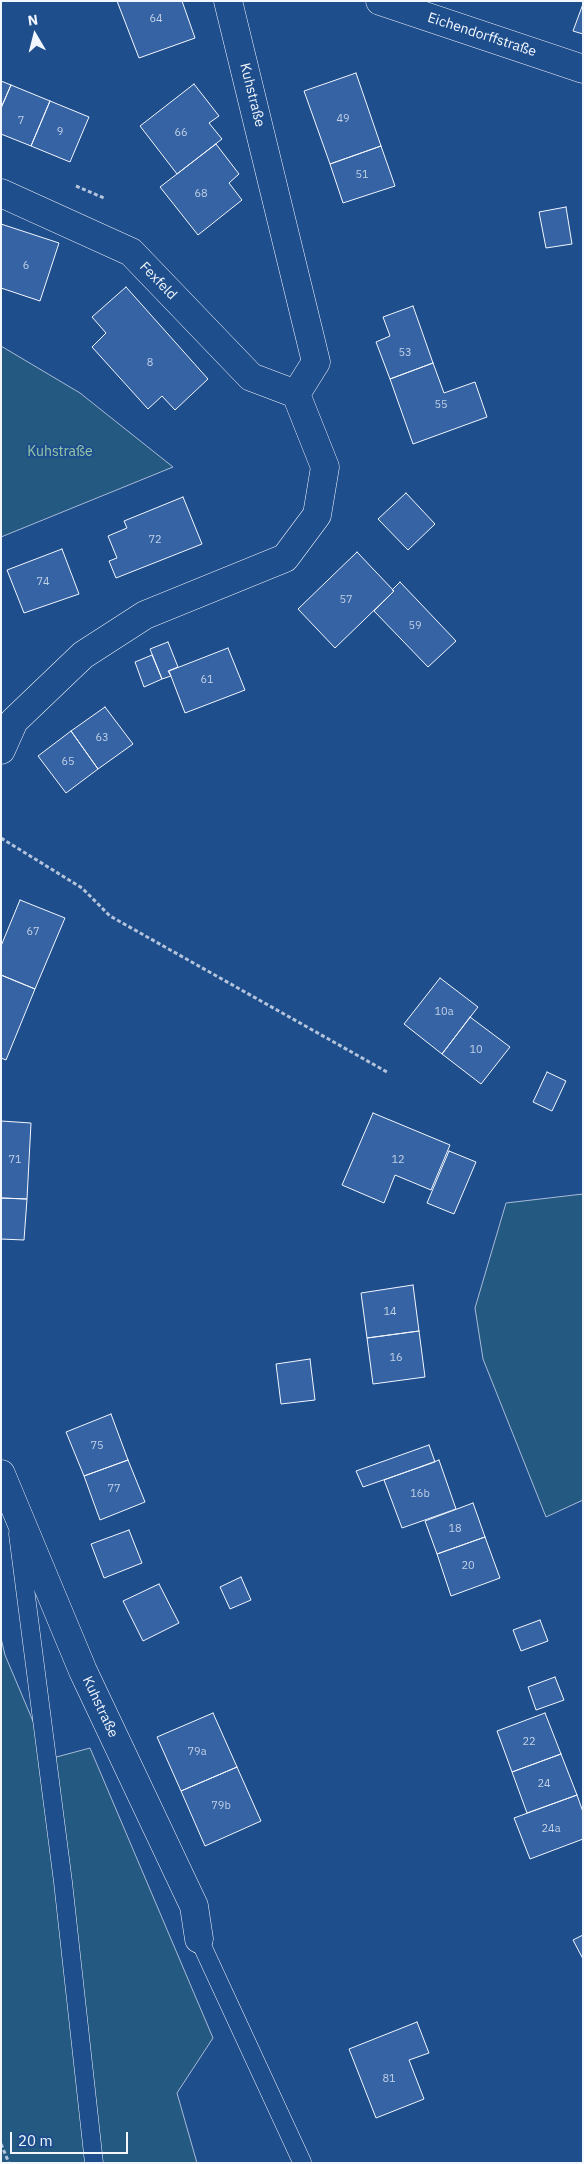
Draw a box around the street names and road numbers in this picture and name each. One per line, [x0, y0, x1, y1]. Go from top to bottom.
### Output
street label: Eichendorffstraße [425, 9, 539, 61]
street label: Kuhstraße [236, 61, 268, 129]
street label: Fexfeld [136, 259, 180, 303]
street label: Kuhstraße [79, 1674, 121, 1740]

